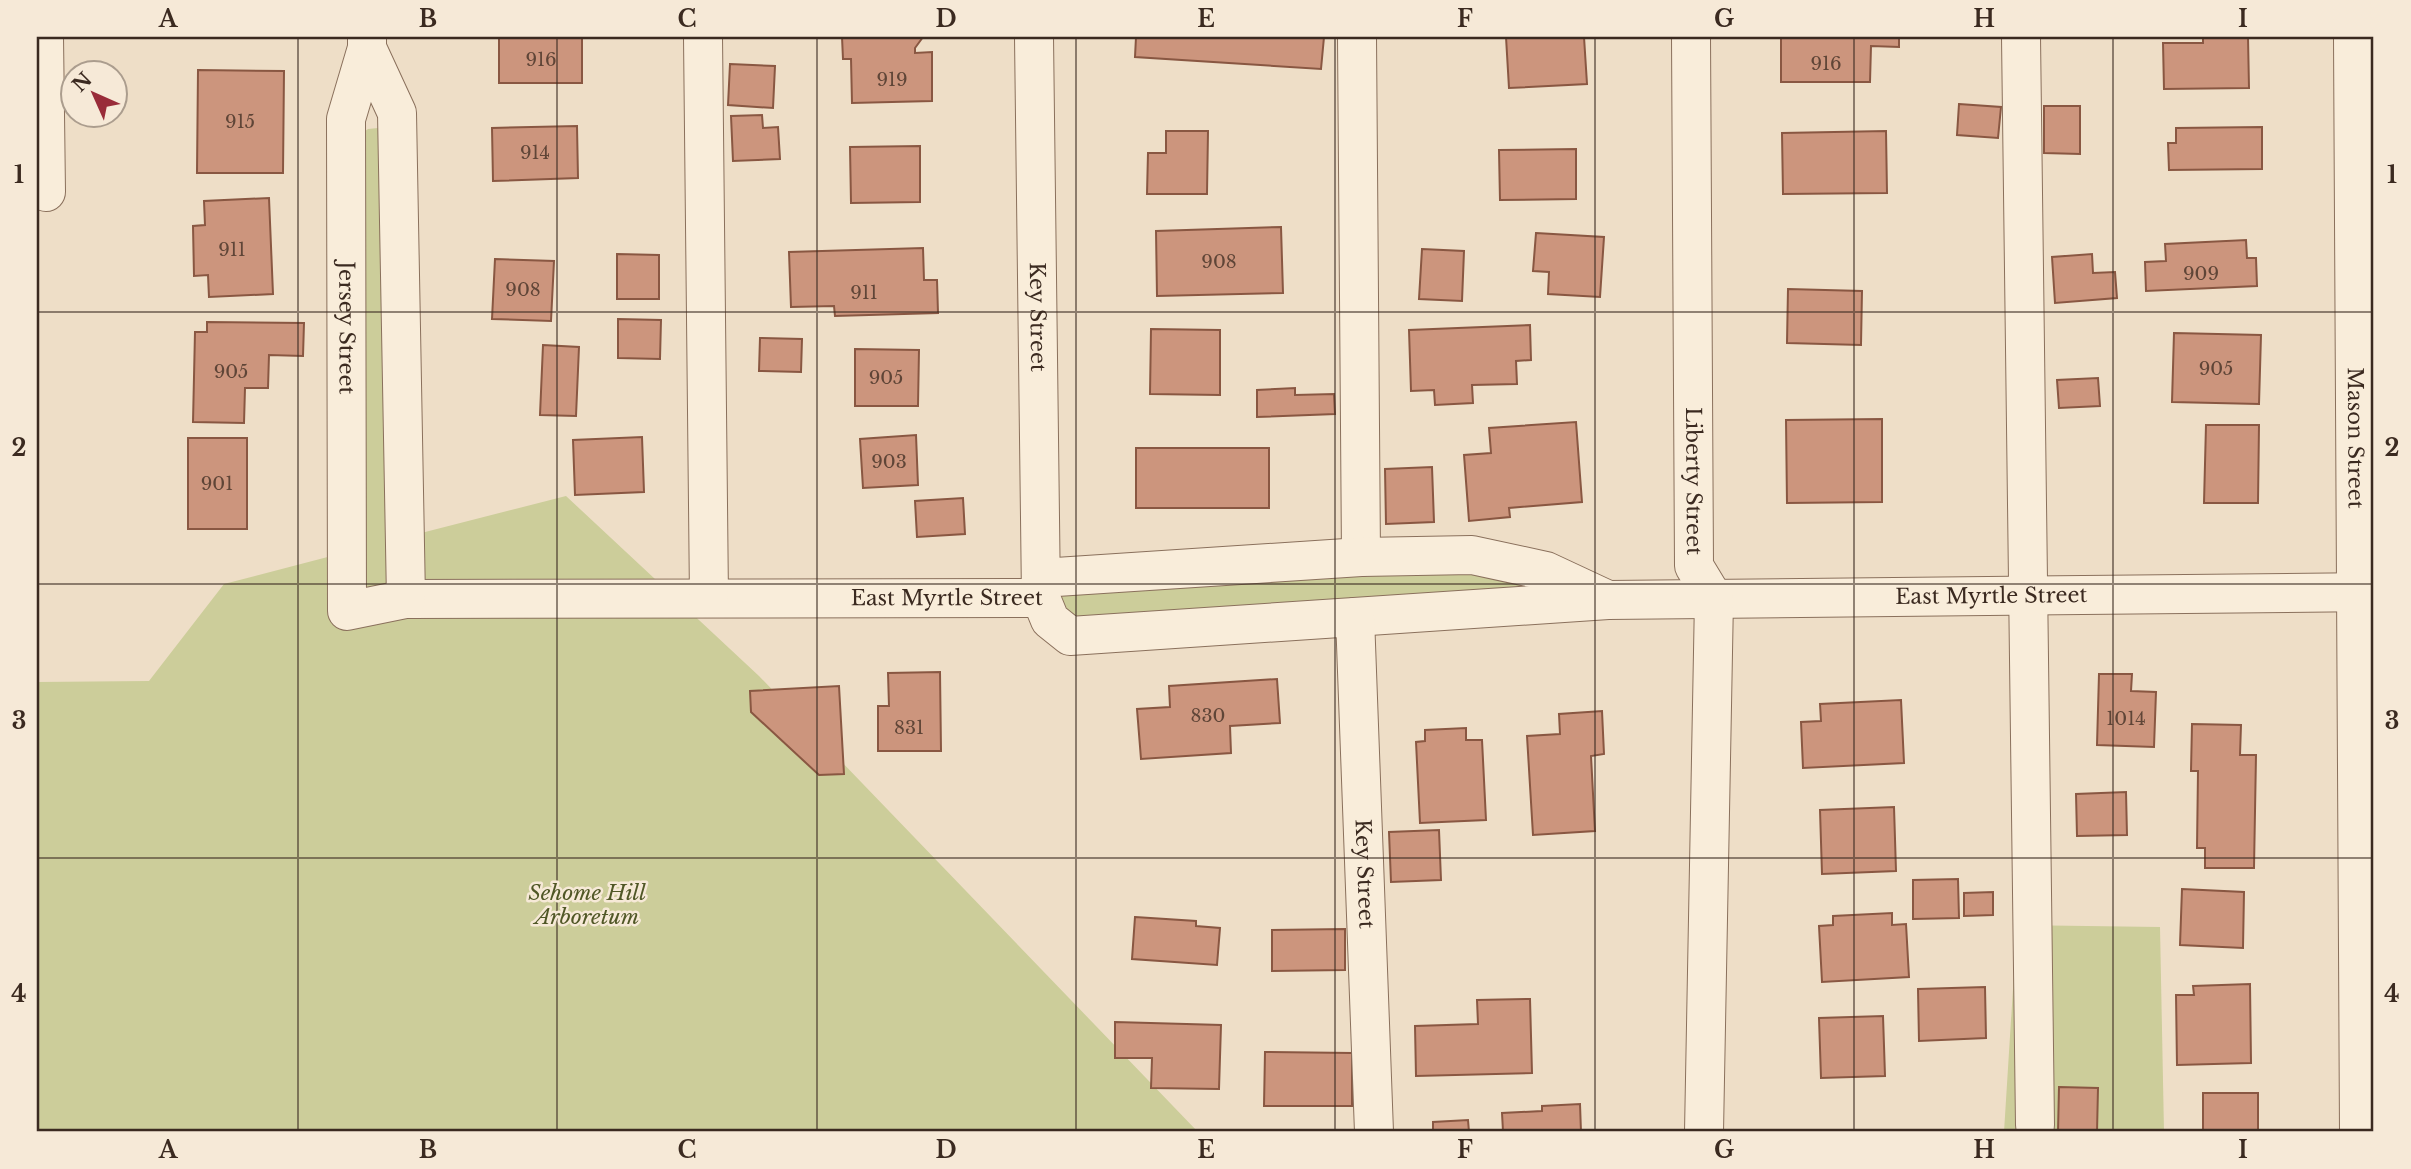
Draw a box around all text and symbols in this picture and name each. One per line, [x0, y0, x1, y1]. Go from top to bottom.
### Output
text: A [158, 5, 179, 33]
text: B [419, 5, 437, 33]
text: C [678, 5, 696, 33]
text: D [935, 5, 957, 33]
text: E [1197, 5, 1215, 33]
text: F [1457, 5, 1473, 33]
text: G [1714, 5, 1734, 33]
text: H [1973, 5, 1995, 33]
text: I [2238, 5, 2248, 33]
house number: 916 [525, 49, 557, 71]
house number: 916 [1810, 53, 1842, 75]
north arrow [60, 60, 130, 130]
text: N [68, 68, 97, 97]
house number: 919 [876, 69, 908, 91]
house number: 915 [225, 111, 255, 133]
house number: 914 [520, 142, 550, 164]
text: 1 [14, 161, 24, 189]
text: 1 [2387, 161, 2397, 189]
house number: 911 [218, 239, 246, 261]
house number: 908 [1201, 251, 1237, 273]
street label: Jersey Street [333, 258, 360, 395]
street label: Key Street [1024, 262, 1051, 372]
house number: 909 [2183, 263, 2219, 285]
house number: 908 [505, 279, 541, 301]
house number: 911 [850, 282, 878, 304]
house number: 905 [2199, 358, 2233, 380]
house number: 905 [214, 361, 248, 383]
house number: 905 [869, 367, 903, 389]
street label: Mason Street [2342, 367, 2369, 509]
street label: Liberty Street [1680, 407, 1707, 555]
text: 2 [12, 434, 26, 462]
text: 2 [2385, 434, 2399, 462]
house number: 903 [871, 451, 907, 473]
house number: 901 [201, 473, 233, 495]
street label: East Myrtle Street [1895, 582, 2088, 610]
street label: East Myrtle Street [851, 585, 1043, 611]
house number: 830 [1191, 705, 1225, 727]
text: 3 [12, 707, 26, 735]
text: 3 [2385, 707, 2399, 735]
house number: 1014 [2106, 708, 2146, 730]
house number: 831 [894, 717, 924, 739]
street label: Key Street [1349, 819, 1379, 929]
park label: Sehome Hill Arboretum [528, 880, 646, 930]
text: 4 [11, 980, 27, 1008]
text: 4 [2384, 980, 2400, 1008]
text: A [158, 1136, 179, 1164]
text: B [419, 1136, 437, 1164]
text: C [678, 1136, 696, 1164]
text: D [935, 1136, 957, 1164]
text: E [1197, 1136, 1215, 1164]
text: F [1457, 1136, 1473, 1164]
text: G [1714, 1136, 1734, 1164]
text: H [1973, 1136, 1995, 1164]
text: I [2238, 1136, 2248, 1164]

